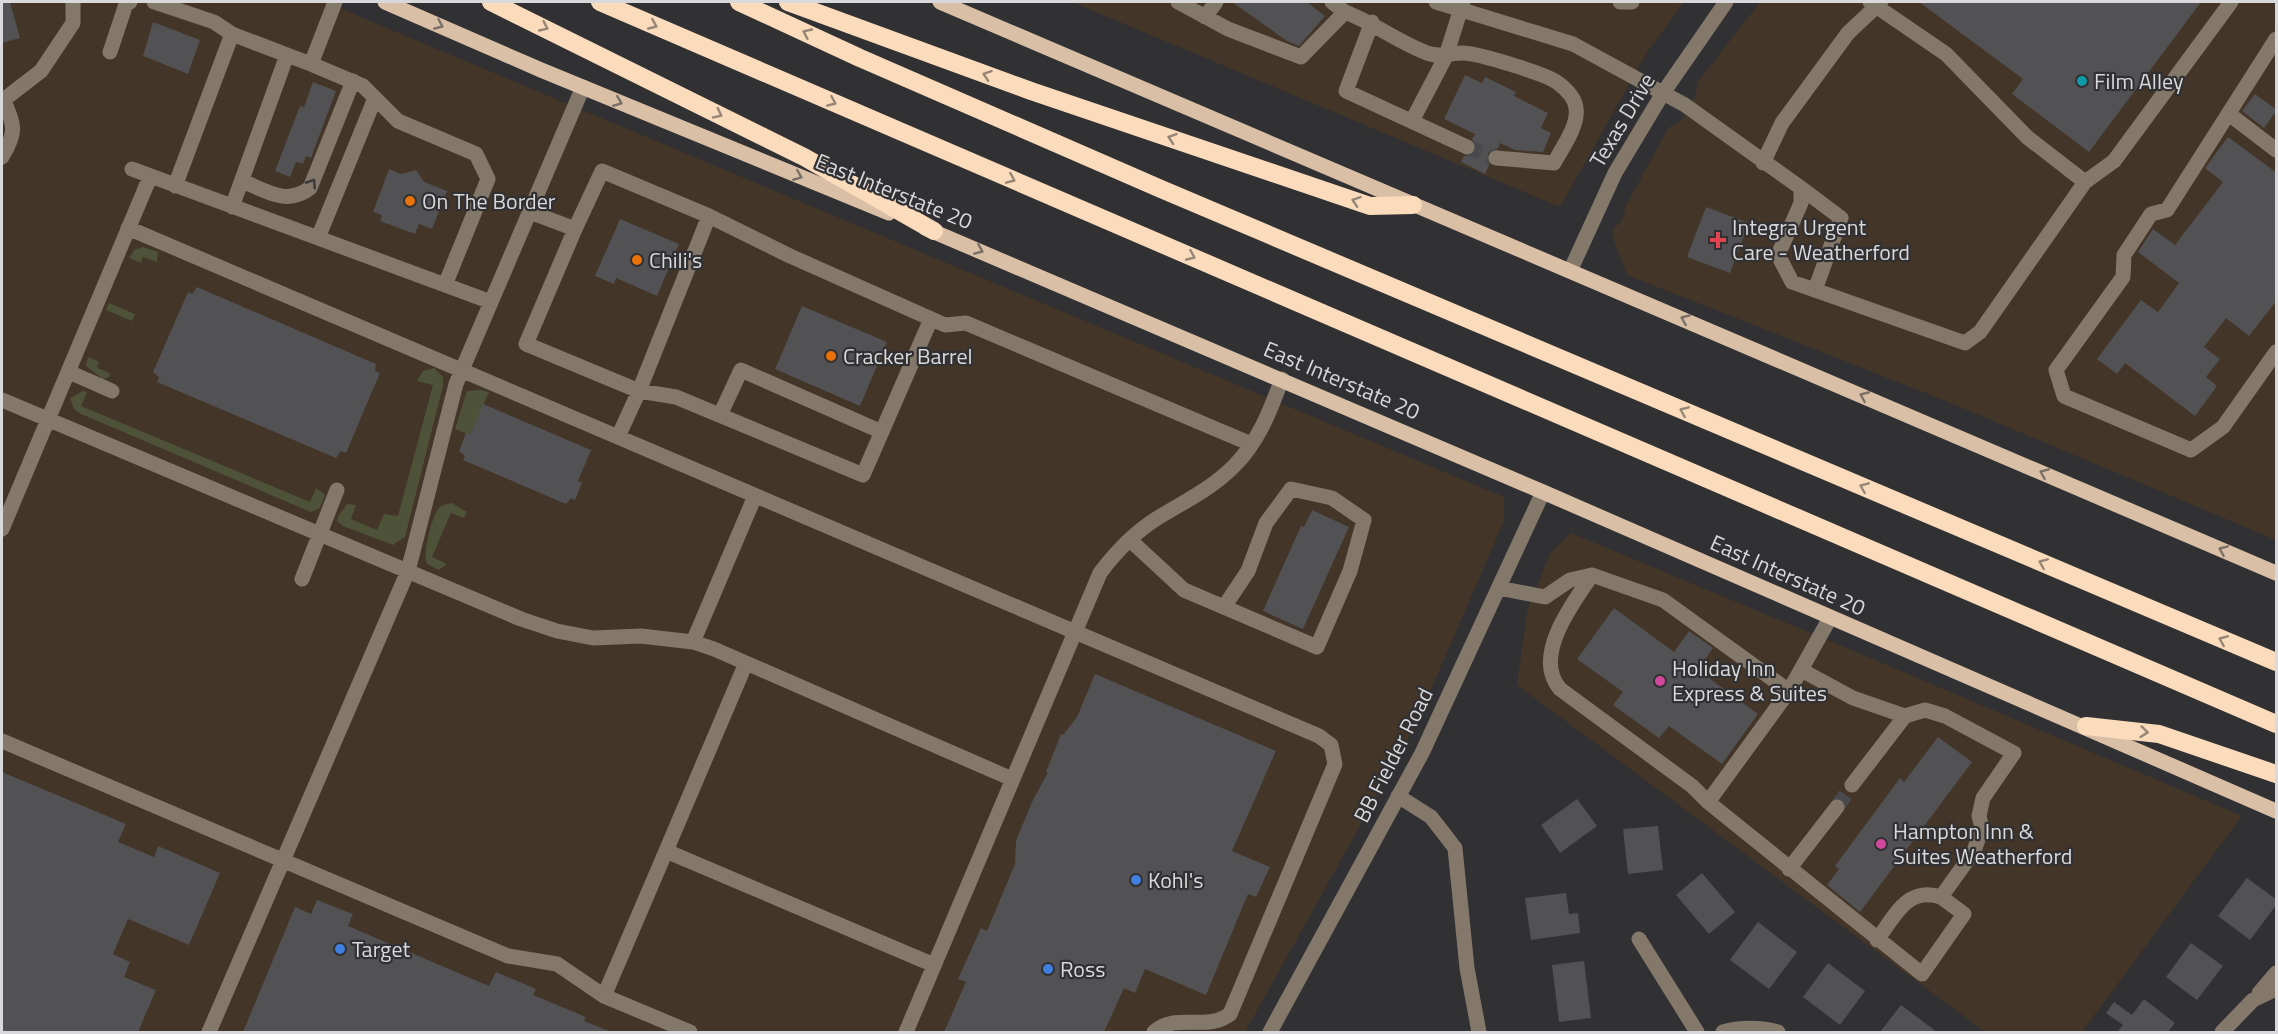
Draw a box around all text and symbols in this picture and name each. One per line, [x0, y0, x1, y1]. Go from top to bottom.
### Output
one-way arrow [432, 18, 443, 30]
one-way arrow [647, 18, 658, 30]
one-way arrow [537, 19, 548, 31]
one-way arrow [803, 29, 814, 41]
place label: Film Alley [2094, 64, 2184, 98]
street label: Texas Drive [1580, 66, 1664, 174]
one-way arrow [982, 69, 993, 82]
marker: Film Alley [2075, 74, 2089, 88]
one-way arrow [612, 95, 623, 107]
one-way arrow [826, 95, 837, 107]
one-way arrow [712, 107, 723, 118]
one-way arrow [1167, 132, 1178, 145]
street label: East Interstate 20 [810, 144, 978, 238]
one-way arrow [792, 169, 803, 181]
one-way arrow [1005, 172, 1016, 184]
one-way arrow [304, 178, 315, 189]
place label: On The Border [422, 184, 556, 218]
marker: On The Border [403, 194, 417, 208]
one-way arrow [1351, 196, 1362, 209]
place label: Integra Urgent Care - Weatherford [1732, 210, 1910, 269]
marker: Integra Urgent Care - Weatherford [1709, 231, 1727, 249]
place label: Chili's [649, 243, 702, 277]
one-way arrow [972, 243, 983, 255]
one-way arrow [1184, 249, 1195, 261]
marker: Chili's [630, 253, 644, 267]
one-way arrow [1681, 314, 1692, 326]
street label: East Interstate 20 [1259, 332, 1425, 428]
place label: Cracker Barrel [843, 339, 973, 373]
marker: Cracker Barrel [824, 349, 838, 363]
one-way arrow [1860, 391, 1871, 403]
one-way arrow [1680, 406, 1691, 418]
one-way arrow [2039, 468, 2050, 480]
one-way arrow [1859, 482, 1870, 494]
street label: East Interstate 20 [1705, 526, 1871, 624]
one-way arrow [2218, 545, 2229, 557]
one-way arrow [2039, 558, 2050, 570]
one-way arrow [2218, 635, 2229, 647]
place label: Holiday Inn Express & Suites [1672, 651, 1827, 710]
marker: Holiday Inn Express & Suites [1653, 674, 1667, 688]
street label: BB Fielder Road [1344, 682, 1442, 828]
one-way arrow [2140, 725, 2149, 738]
place label: Hampton Inn & Suites Weatherford [1893, 814, 2072, 873]
marker: Hampton Inn & Suites Weatherford [1874, 837, 1888, 851]
place label: Kohl's [1148, 863, 1203, 897]
marker: Kohl's [1129, 873, 1143, 887]
place label: Target [352, 932, 410, 966]
marker: Target [333, 942, 347, 956]
place label: Ross [1060, 952, 1105, 986]
marker: Ross [1041, 962, 1055, 976]

